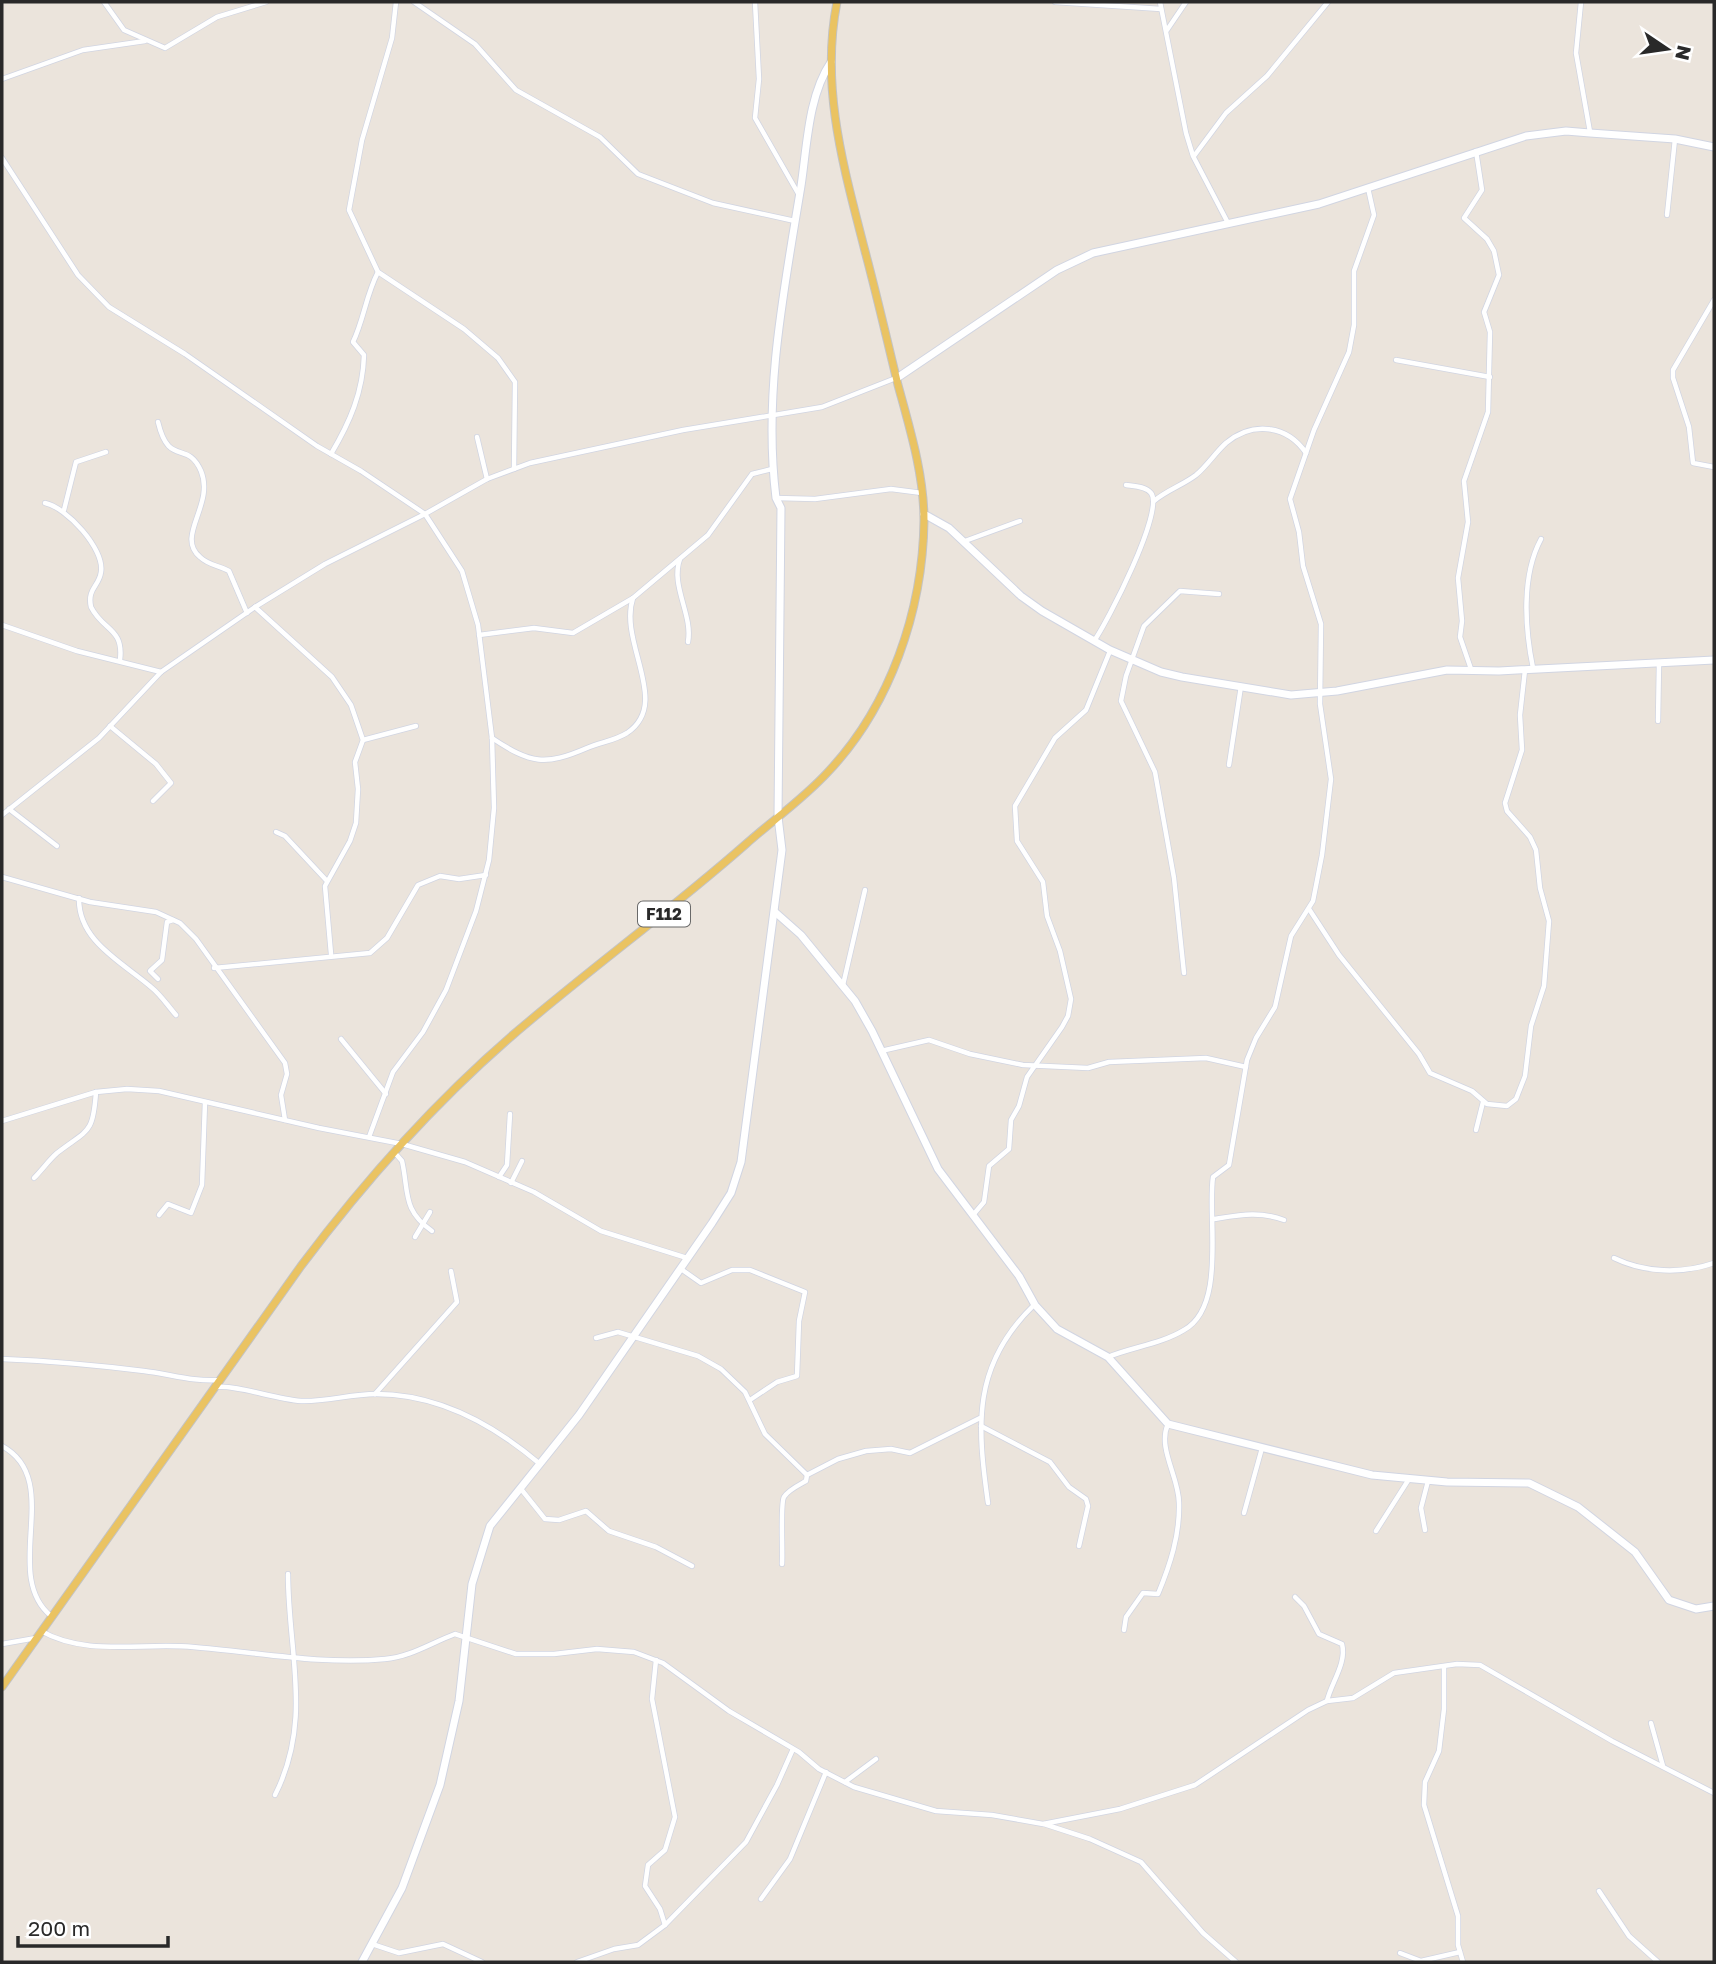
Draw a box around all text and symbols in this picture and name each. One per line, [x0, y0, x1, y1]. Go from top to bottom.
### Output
north arrow [1632, 14, 1702, 84]
text: N [1671, 43, 1697, 63]
road number: F112 [638, 902, 690, 926]
scale bar [18, 1904, 168, 1948]
text: 200 m [28, 1915, 90, 1941]

